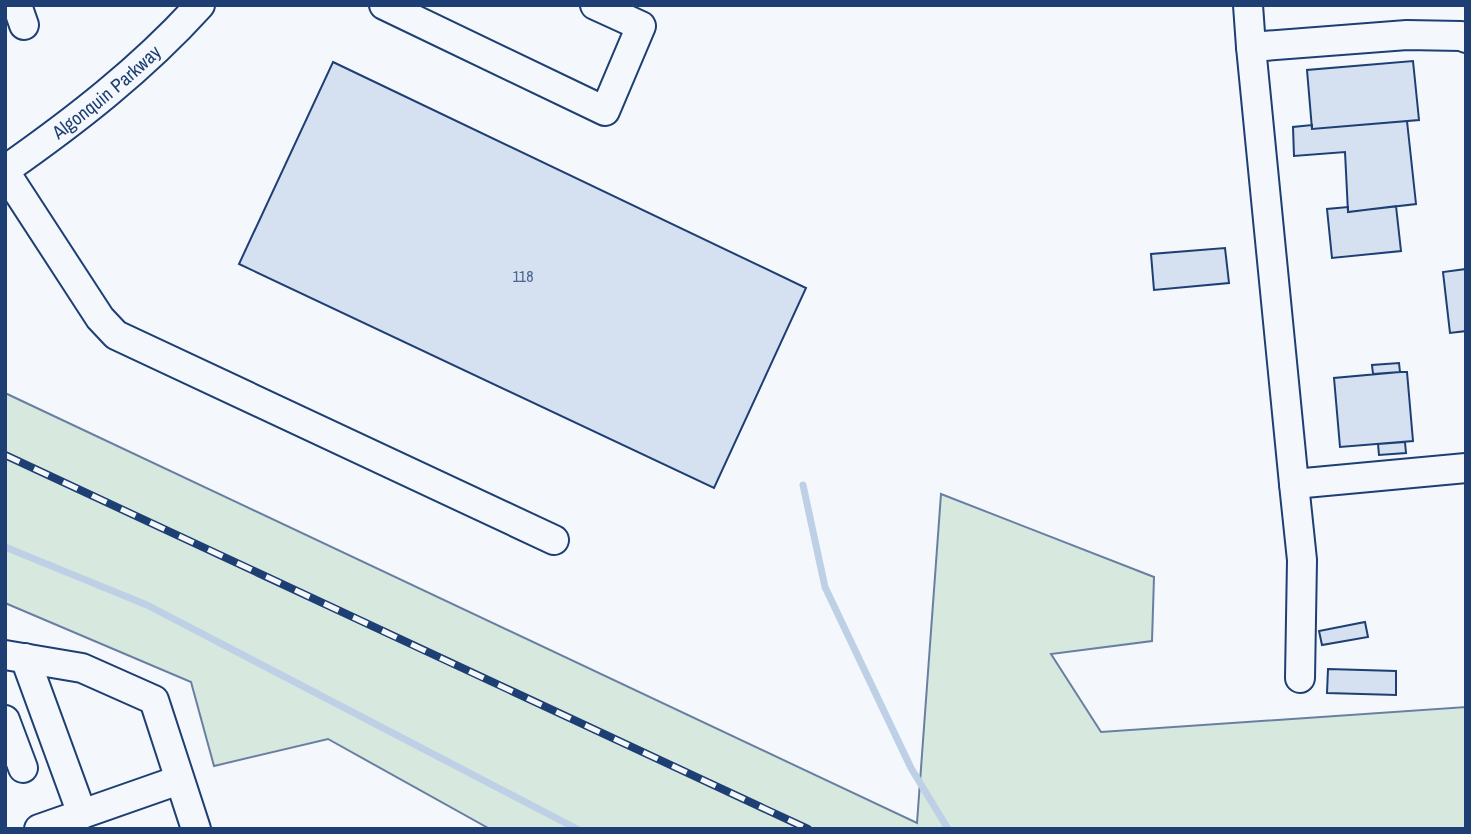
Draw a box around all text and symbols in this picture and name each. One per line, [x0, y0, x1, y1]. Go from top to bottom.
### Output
street label: Algonquin Parkway [46, 39, 167, 145]
house number: 118 [513, 265, 533, 287]

